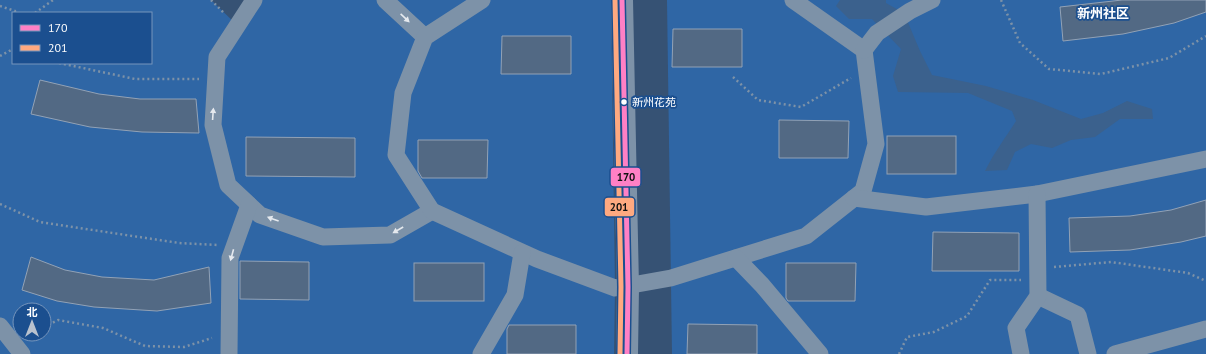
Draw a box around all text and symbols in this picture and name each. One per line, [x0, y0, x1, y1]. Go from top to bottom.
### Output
district label: 新州社区 [1077, 5, 1129, 22]
legend [12, 12, 152, 64]
one-way arrow [400, 14, 411, 23]
text: 170 [48, 20, 68, 35]
text: 201 [48, 40, 68, 55]
place label: 新州花苑 [632, 95, 676, 109]
marker: 新州花苑 [619, 97, 629, 107]
one-way arrow [210, 108, 217, 120]
line badge: 170 [610, 167, 641, 187]
text: 170 [617, 170, 635, 184]
line badge: 201 [604, 197, 635, 217]
text: 201 [610, 200, 628, 214]
one-way arrow [266, 216, 278, 222]
one-way arrow [392, 227, 404, 234]
one-way arrow [229, 249, 235, 261]
north arrow [12, 302, 52, 342]
text: 北 [27, 305, 38, 319]

